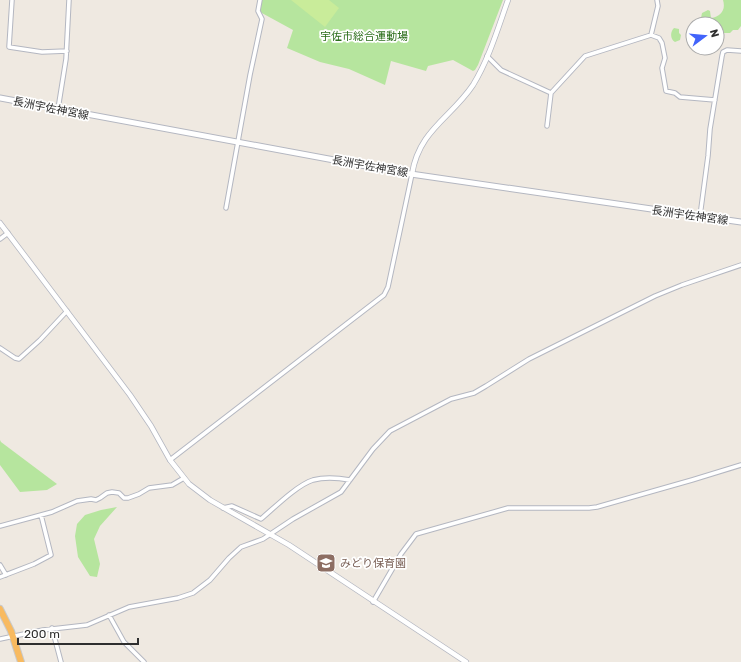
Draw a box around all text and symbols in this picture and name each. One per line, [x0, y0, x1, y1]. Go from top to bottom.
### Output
north arrow [685, 16, 725, 56]
text: N [707, 28, 721, 39]
park label: 宇佐市総合運動場 [320, 30, 408, 43]
street label: 長洲宇佐神宮線 [12, 95, 90, 122]
street label: 長洲宇佐神宮線 [331, 153, 409, 180]
street label: 長洲宇佐神宮線 [651, 204, 729, 227]
school or university icon: みどり保育園 [315, 552, 337, 574]
place label: みどり保育園 [340, 557, 406, 570]
scale bar [18, 620, 138, 646]
text: 200 m [24, 627, 60, 641]

